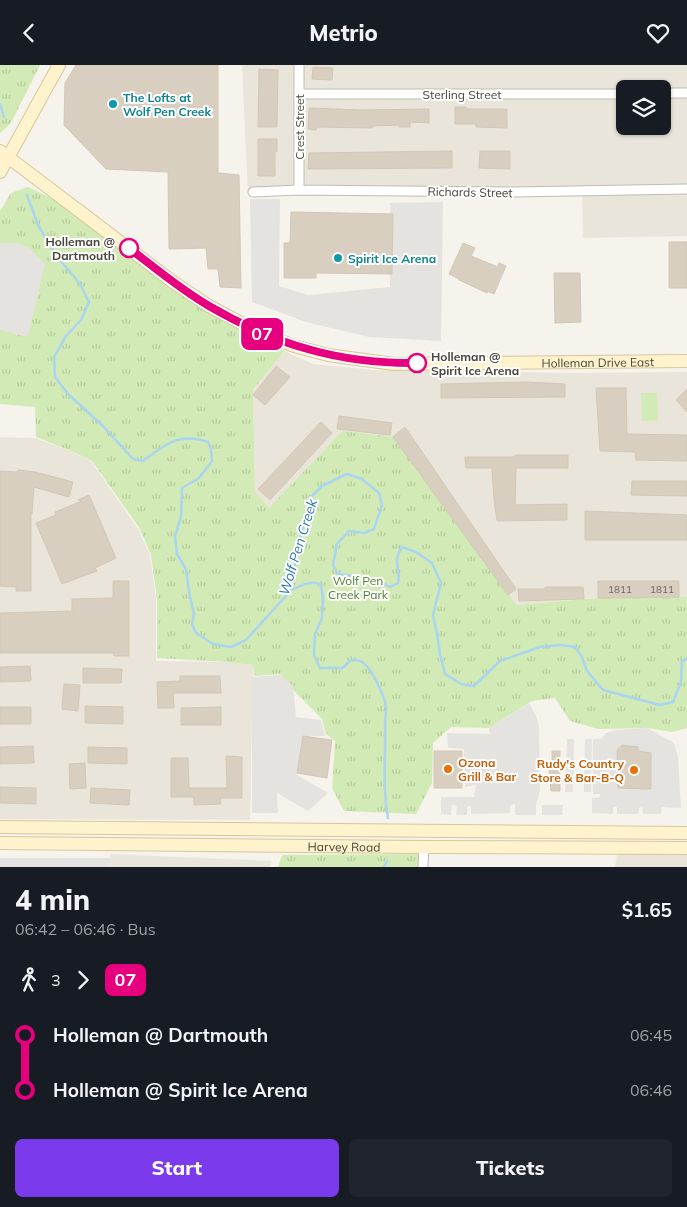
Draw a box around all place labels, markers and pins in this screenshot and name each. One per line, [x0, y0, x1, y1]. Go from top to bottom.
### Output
place label: The Lofts at Wolf Pen Creek [123, 90, 211, 119]
marker: The Lofts at Wolf Pen Creek [107, 98, 119, 110]
place label: Holleman @ Dartmouth [45, 234, 115, 263]
marker: Holleman @ Dartmouth [119, 238, 139, 258]
place label: Spirit Ice Arena [348, 251, 436, 266]
marker: Spirit Ice Arena [332, 252, 344, 264]
place label: Holleman @ Spirit Ice Arena [431, 349, 519, 378]
marker: Holleman @ Spirit Ice Arena [407, 353, 427, 373]
place label: Ozona Grill & Bar [458, 755, 517, 784]
place label: Rudy's Country Store & Bar-B-Q [530, 756, 624, 785]
marker: Ozona Grill & Bar [442, 763, 454, 775]
marker: Rudy's Country Store & Bar-B-Q [628, 764, 640, 776]

